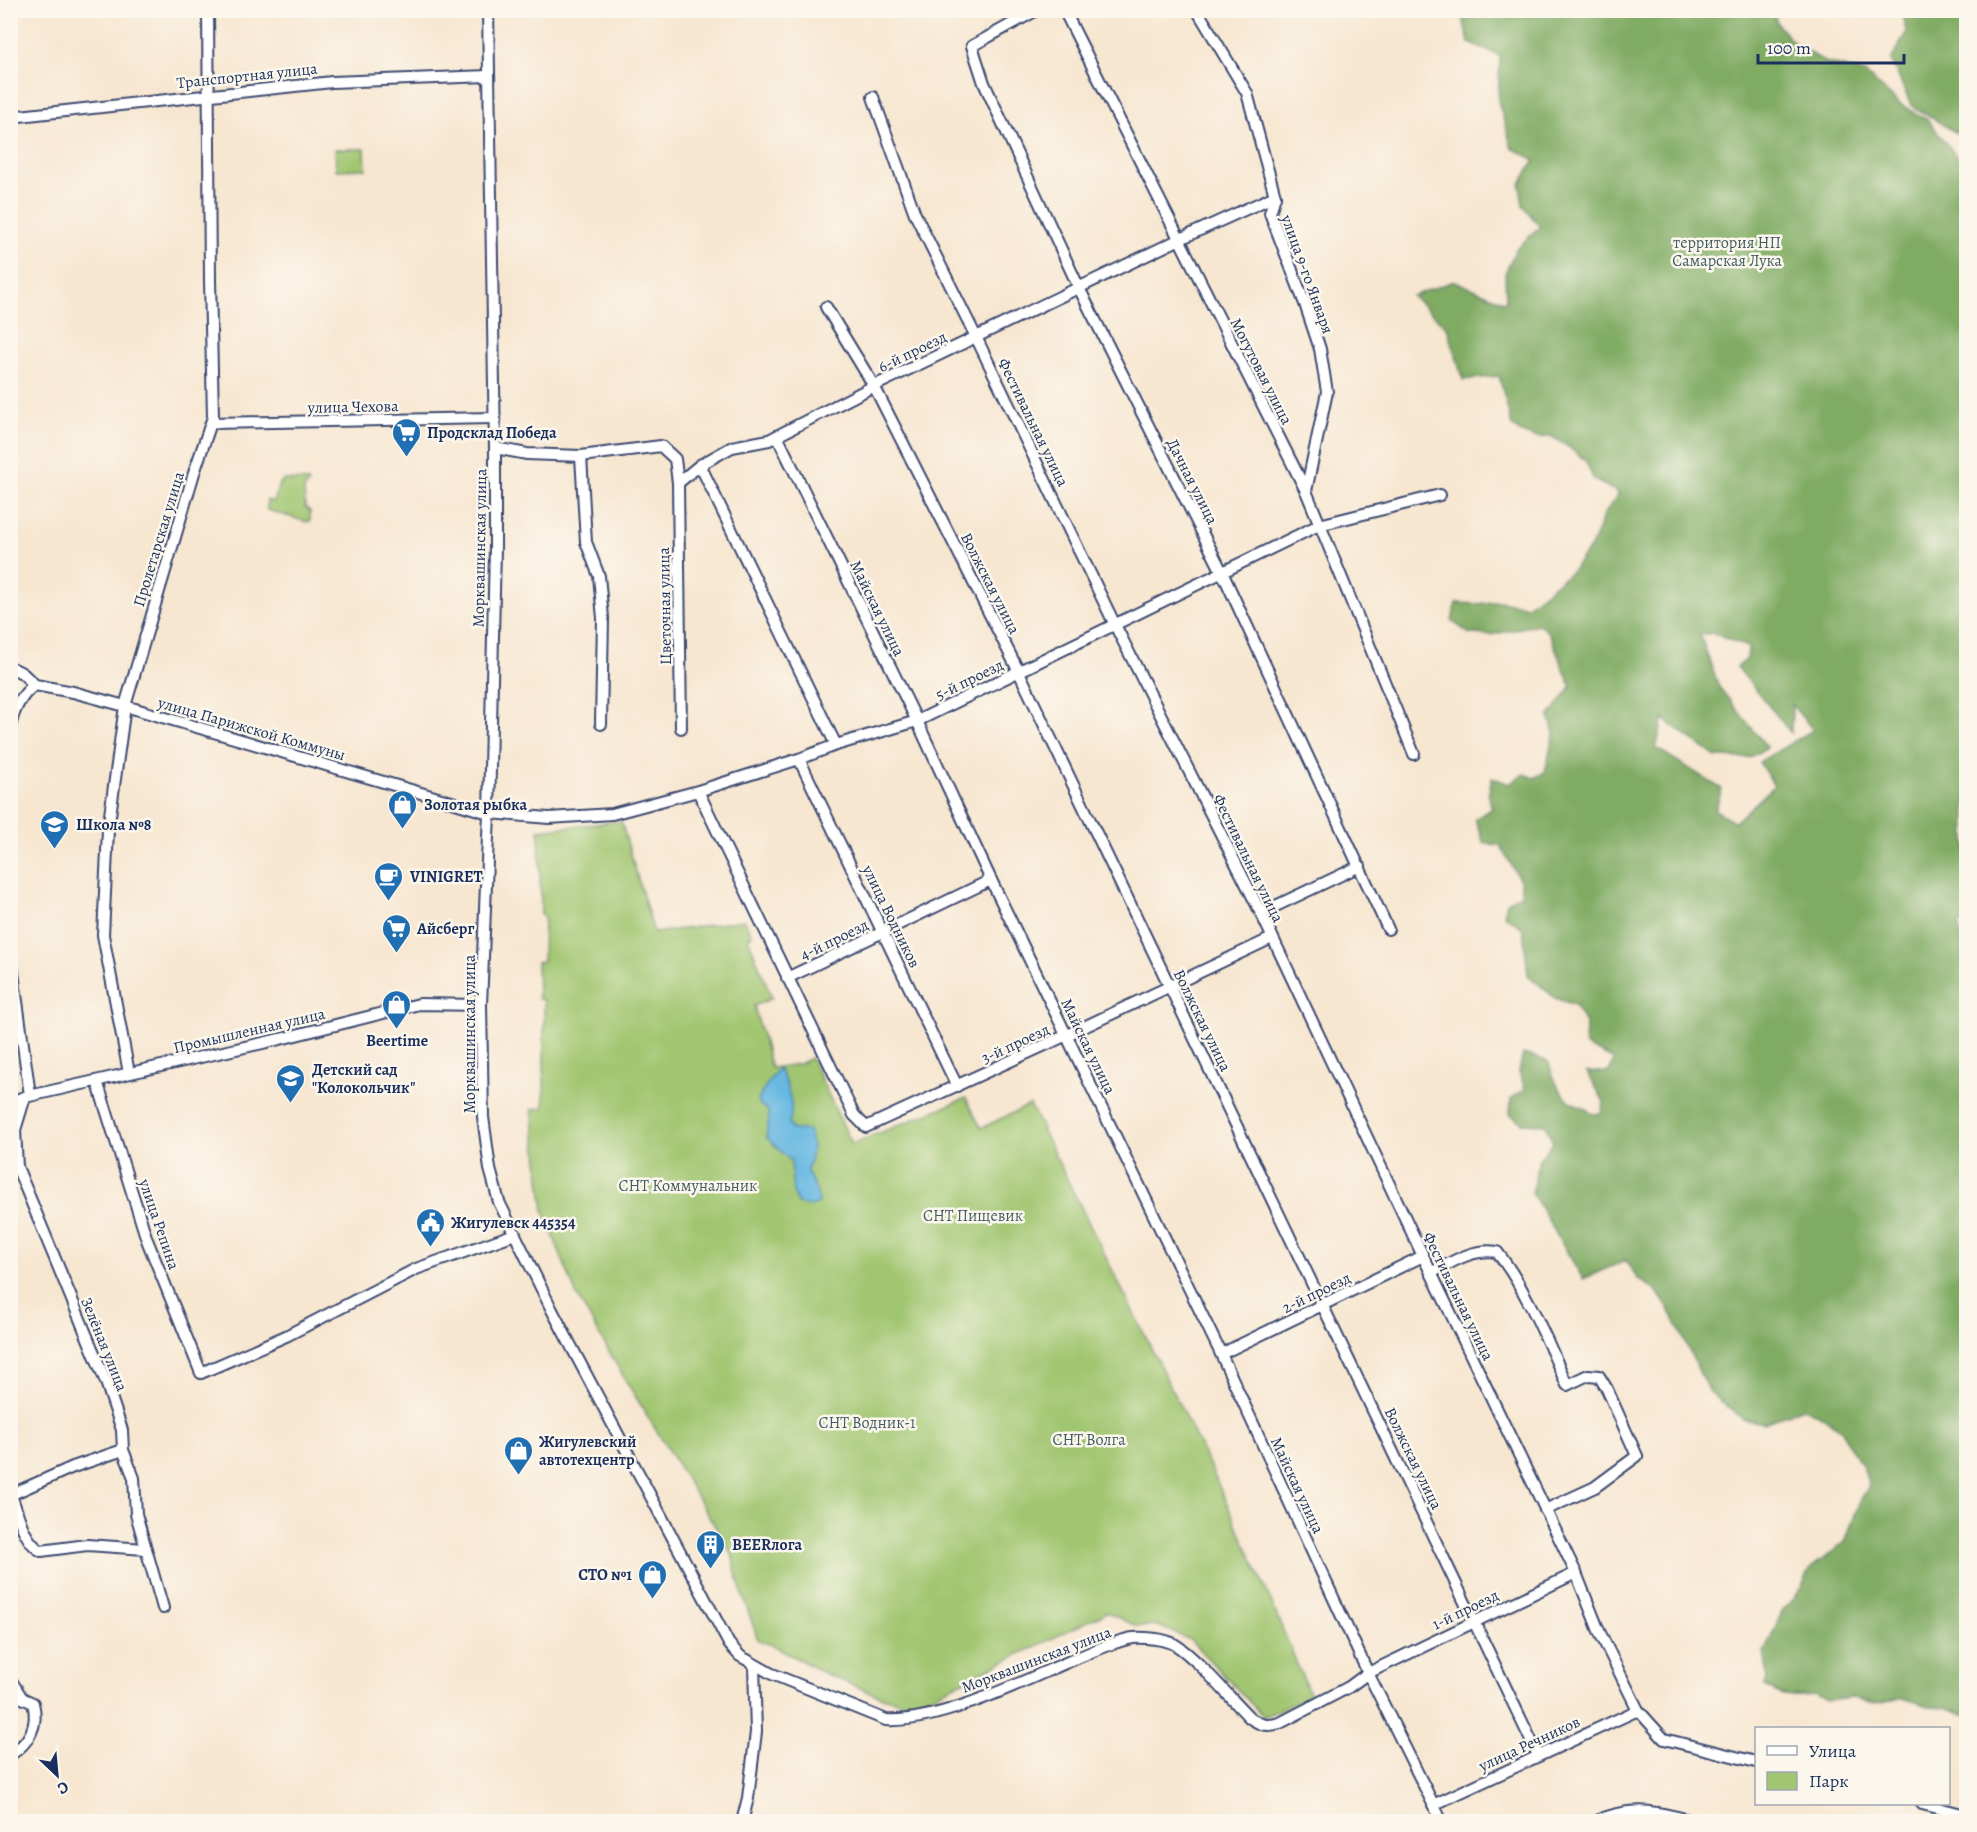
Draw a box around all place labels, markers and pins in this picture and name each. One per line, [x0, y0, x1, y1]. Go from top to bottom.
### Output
supermarket icon: Продсклад Победа [390, 416, 422, 458]
place label: Продсклад Победа [427, 422, 557, 444]
shop icon: Золотая рыбка [387, 788, 419, 830]
place label: Золотая рыбка [424, 794, 527, 816]
school or university icon: Школа №8 [39, 808, 71, 850]
place label: Школа №8 [76, 814, 152, 836]
cafe icon: VINIGRET [373, 860, 405, 902]
place label: VINIGRET [409, 866, 483, 888]
supermarket icon: Айсберг [380, 912, 412, 954]
place label: Айсберг [416, 918, 474, 940]
shop icon: Beertime [381, 988, 413, 1030]
place label: Beertime [366, 1030, 428, 1052]
place label: Детский сад "Колокольчик" [312, 1059, 415, 1099]
school or university icon: Детский сад "Колокольчик" [275, 1062, 307, 1104]
public building icon: Жигулевск 445354 [414, 1206, 446, 1248]
place label: Жигулевск 445354 [451, 1212, 576, 1234]
place label: Жигулевский автотехцентр [539, 1431, 637, 1471]
shop icon: Жигулевский автотехцентр [502, 1434, 534, 1476]
building icon: BEERлога [695, 1528, 727, 1570]
place label: BEERлога [732, 1534, 803, 1556]
shop icon: СТО №1 [637, 1558, 669, 1600]
place label: СТО №1 [578, 1564, 632, 1586]

